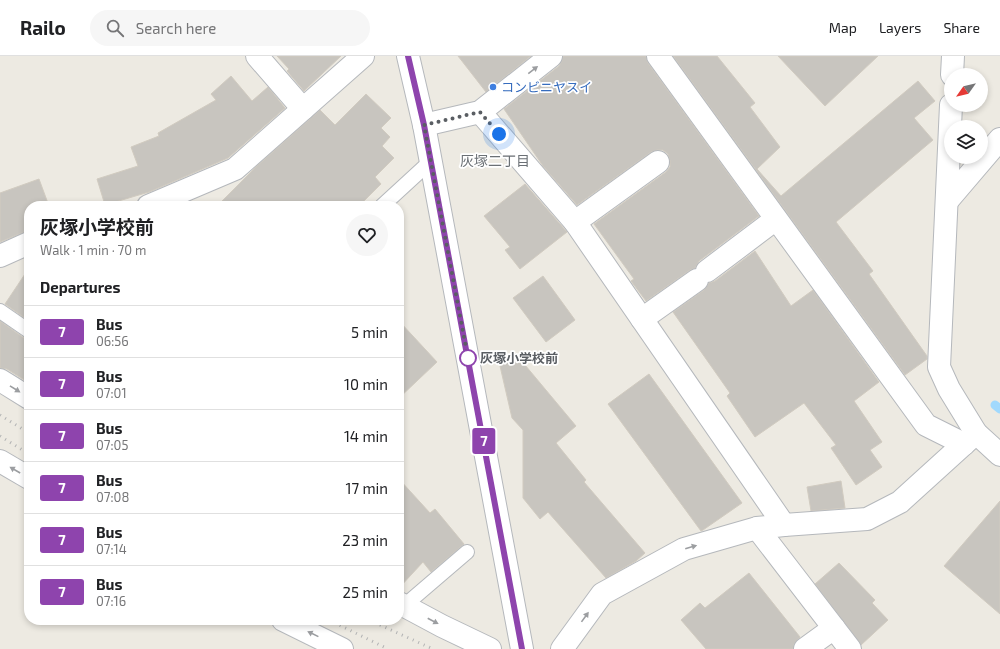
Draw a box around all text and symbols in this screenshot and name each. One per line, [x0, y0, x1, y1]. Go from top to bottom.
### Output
search box [90, 10, 370, 46]
text: Railo [20, 16, 66, 39]
icon: search [104, 17, 126, 39]
text: Search here [136, 19, 216, 37]
text: Map [829, 19, 857, 36]
text: Layers [879, 19, 921, 36]
text: Share [943, 19, 980, 36]
one-way arrow [528, 66, 539, 75]
north arrow [944, 68, 988, 112]
map controls [944, 68, 988, 164]
place label: コンビニヤスイ [501, 79, 592, 95]
marker: コンビニヤスイ [488, 82, 498, 92]
button: layers [944, 120, 988, 164]
your location [489, 124, 509, 144]
district label: 灰塚二丁目 [460, 152, 530, 169]
button: heart [346, 214, 388, 256]
text: 灰塚小学校前 [40, 215, 154, 238]
text: Walk · 1 min · 70 m [40, 242, 146, 258]
text: Departures [40, 278, 120, 296]
text: Bus [96, 315, 122, 333]
text: 7 [58, 323, 66, 340]
text: 5 min [351, 323, 388, 341]
text: 06:56 [96, 333, 129, 349]
marker: 灰塚小学校前 [459, 349, 477, 367]
place label: 灰塚小学校前 [480, 350, 558, 366]
text: Bus [96, 367, 122, 385]
text: 7 [58, 375, 66, 392]
text: 10 min [344, 375, 388, 393]
one-way arrow [9, 385, 20, 393]
text: 07:01 [96, 385, 127, 401]
text: Bus [96, 419, 122, 437]
text: 7 [58, 427, 66, 444]
text: 14 min [344, 427, 388, 445]
line badge: 7 [471, 428, 497, 454]
text: 7 [480, 432, 488, 449]
text: 07:05 [96, 437, 128, 453]
one-way arrow [9, 466, 20, 473]
text: Bus [96, 471, 122, 489]
text: 7 [58, 479, 66, 496]
text: 17 min [345, 479, 388, 497]
text: 07:08 [96, 489, 129, 505]
text: Bus [96, 523, 122, 541]
text: 7 [58, 531, 66, 548]
text: 23 min [342, 531, 388, 549]
text: 07:14 [96, 541, 127, 557]
one-way arrow [685, 544, 697, 550]
text: Bus [96, 575, 122, 593]
text: 7 [58, 583, 66, 600]
text: 25 min [343, 583, 388, 601]
text: 07:16 [96, 593, 126, 609]
one-way arrow [581, 612, 589, 623]
one-way arrow [428, 618, 439, 625]
one-way arrow [307, 631, 318, 638]

